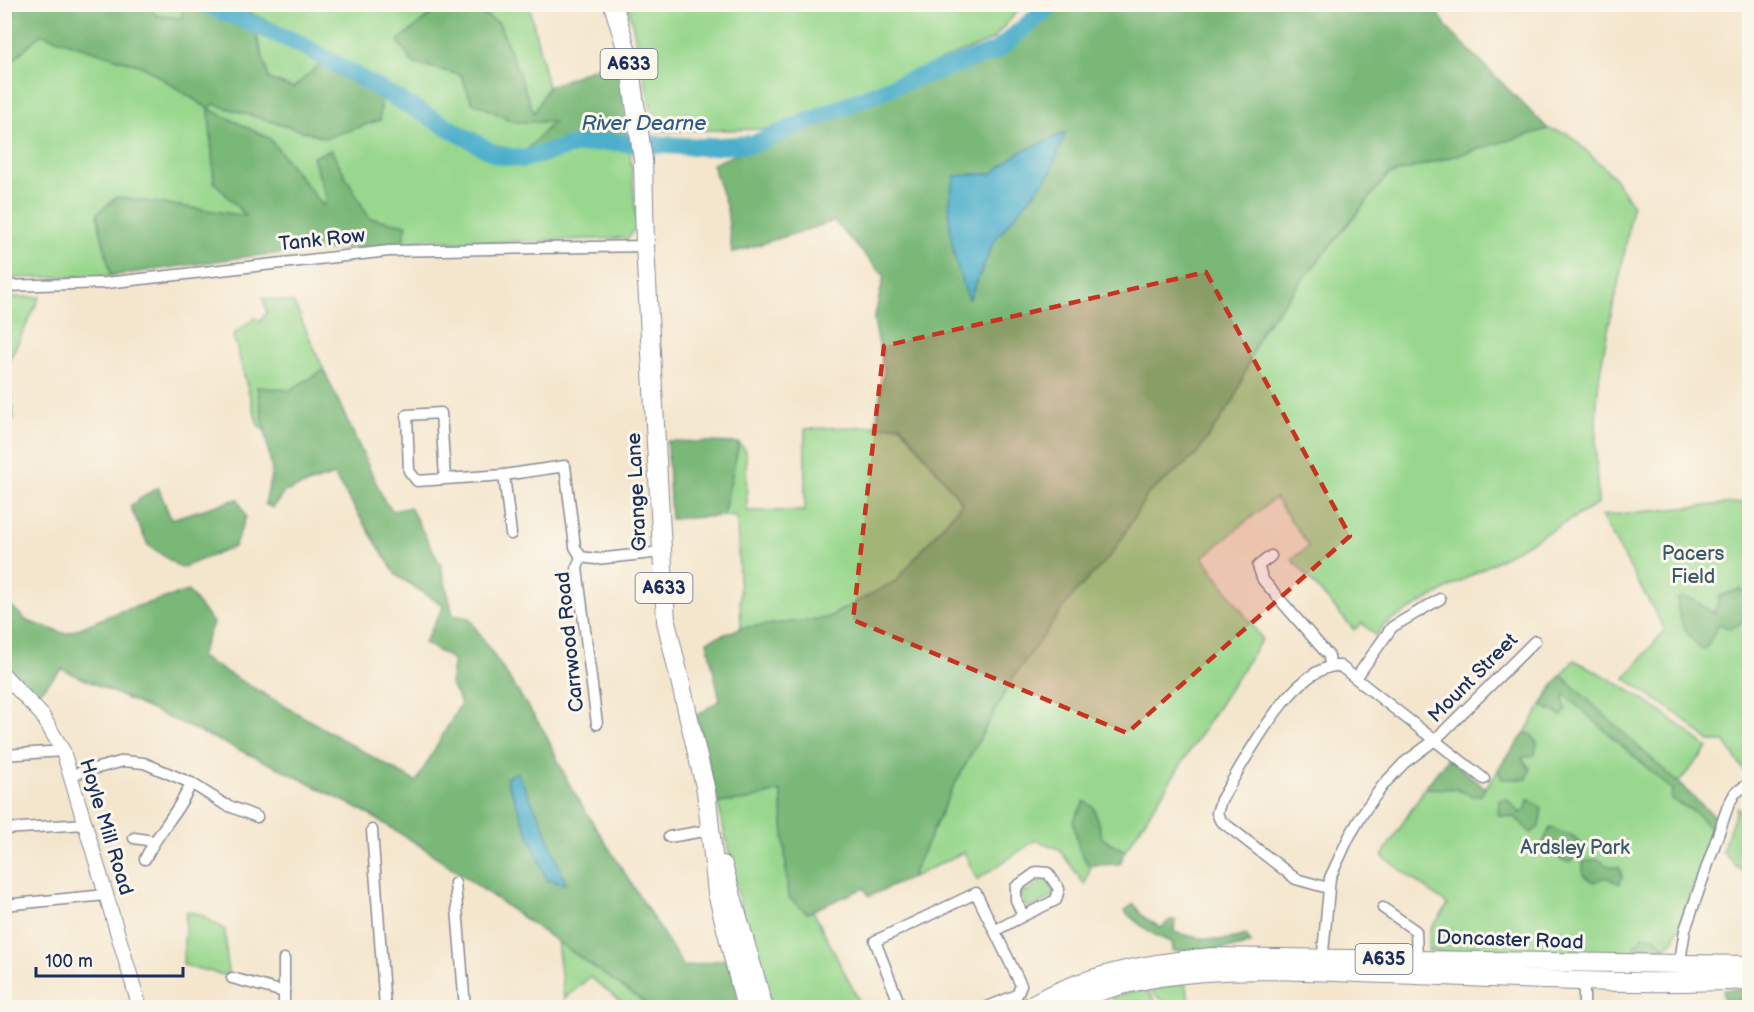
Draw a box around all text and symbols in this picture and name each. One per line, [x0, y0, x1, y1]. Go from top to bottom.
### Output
road number: A633 [600, 49, 658, 79]
water label: River Dearne [582, 111, 707, 136]
street label: Tank Row [278, 223, 367, 256]
street label: Grange Lane [622, 432, 652, 552]
park label: Pacers Field [1662, 542, 1724, 589]
street label: Carrwood Road [551, 571, 589, 713]
road number: A633 [636, 573, 692, 603]
street label: Mount Street [1423, 628, 1523, 728]
street label: Hoyle Mill Road [74, 756, 138, 898]
park label: Ardsley Park [1520, 836, 1630, 860]
street label: Doncaster Road [1436, 925, 1584, 955]
scale bar [36, 940, 183, 978]
road number: A635 [1356, 944, 1412, 974]
text: 100 m [45, 951, 93, 972]

